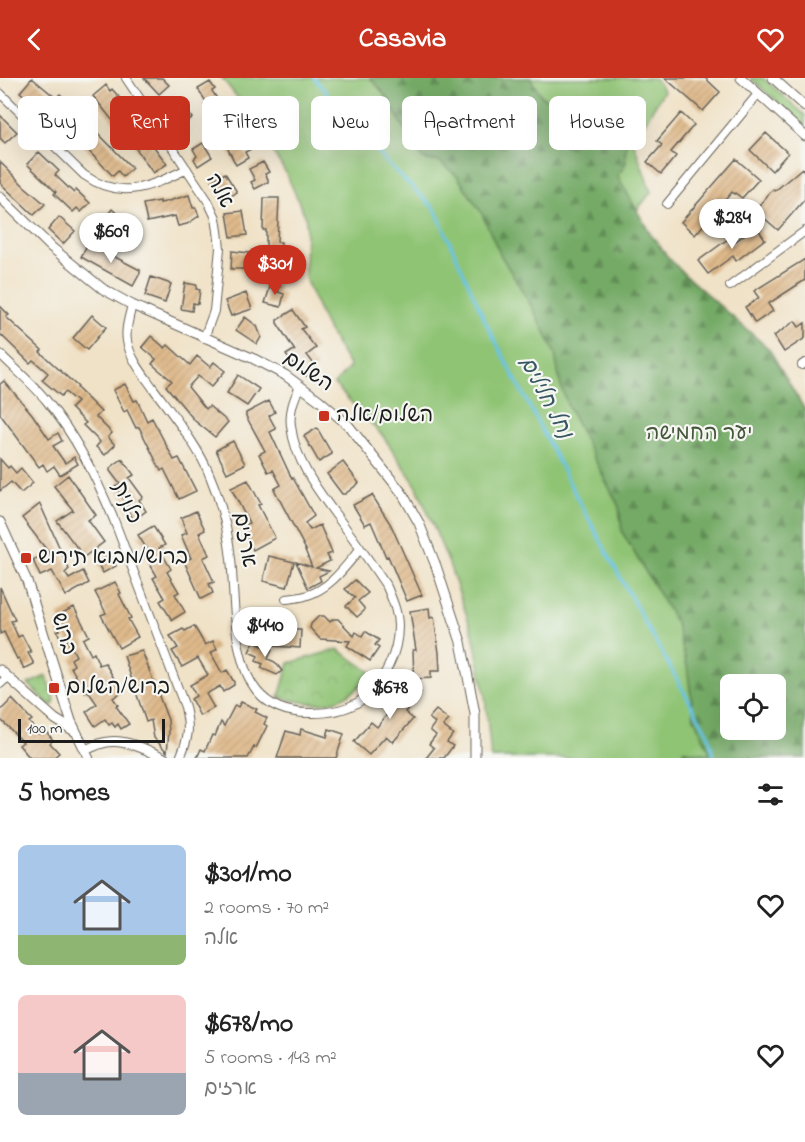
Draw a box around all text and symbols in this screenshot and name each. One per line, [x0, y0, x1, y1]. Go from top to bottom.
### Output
text: Casavia [359, 20, 446, 59]
icon: back [18, 23, 51, 56]
icon: heart [754, 23, 787, 56]
chip: Buy [18, 96, 98, 150]
chip: Rent [110, 96, 190, 150]
chip: Filters [202, 96, 299, 150]
chip: New [311, 96, 390, 150]
chip: Apartment [402, 96, 537, 150]
chip: House [549, 96, 646, 150]
street label: אלה [197, 168, 241, 214]
pin: $284 [696, 199, 768, 250]
text: $284 [713, 204, 751, 233]
pin: $609 [75, 213, 147, 264]
text: $609 [93, 218, 129, 247]
pin: $301 [239, 245, 311, 296]
text: $301 [257, 250, 293, 279]
street label: השלום [277, 344, 339, 400]
water label: נחל חלילים [510, 351, 581, 446]
place label: השלום/אלה [336, 401, 433, 431]
marker: השלום/אלה [317, 409, 331, 423]
park label: יער החמישה [646, 419, 752, 449]
street label: כלנית [104, 477, 148, 529]
street label: ארזים [224, 510, 264, 570]
place label: ברוש/מבוא תירוש [38, 543, 188, 573]
marker: ברוש/מבוא תירוש [19, 551, 33, 565]
pin: $440 [229, 607, 301, 658]
street label: ברוש [42, 609, 84, 659]
text: $440 [246, 612, 284, 641]
pin: $678 [354, 669, 426, 720]
place label: ברוש/השלום [66, 673, 170, 703]
text: $678 [372, 674, 408, 703]
map controls [720, 674, 786, 740]
button: locate [720, 674, 786, 740]
marker: ברוש/השלום [47, 681, 61, 695]
scale bar [18, 716, 165, 744]
text: 100 m [27, 717, 62, 741]
text: 5 homes [18, 775, 110, 813]
icon: filters [754, 778, 787, 811]
text: $301/mo [204, 856, 292, 894]
icon: home [66, 869, 138, 941]
icon: heart [754, 889, 787, 922]
text: 2 rooms · 70 m² [204, 894, 329, 923]
text: אלה [204, 925, 238, 954]
text: $678/mo [204, 1006, 293, 1044]
icon: home [66, 1019, 138, 1091]
icon: heart [754, 1039, 787, 1072]
text: 5 rooms · 143 m² [204, 1044, 337, 1073]
text: ארזים [204, 1075, 257, 1104]

